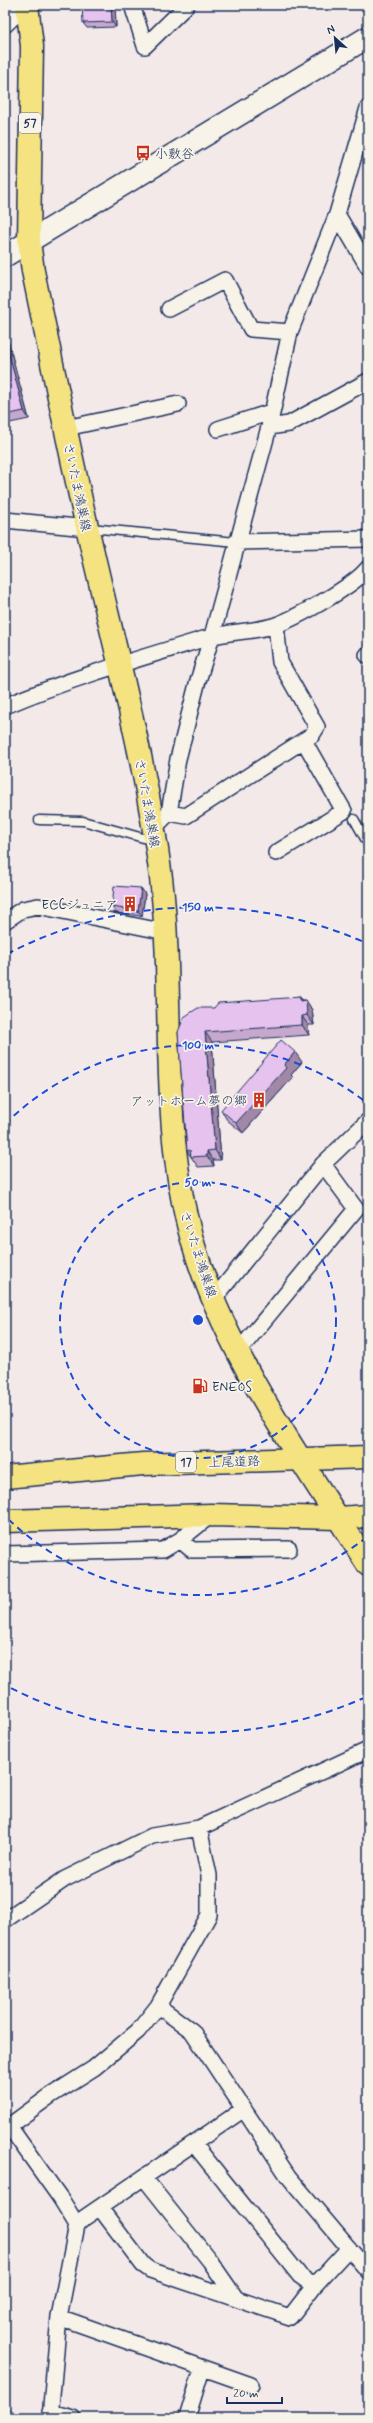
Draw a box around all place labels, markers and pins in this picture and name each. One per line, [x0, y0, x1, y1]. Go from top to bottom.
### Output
bus stop icon: 小敷谷 [134, 144, 152, 162]
place label: 小敷谷 [155, 146, 194, 163]
building icon: ECCジュニア [121, 895, 139, 913]
place label: ECCジュニア [42, 897, 118, 914]
building icon: アットホーム夢の郷 [250, 1091, 268, 1109]
place label: アットホーム夢の郷 [131, 1093, 247, 1110]
centre of rings [191, 1313, 205, 1327]
fuel station icon: ENEOS [191, 1377, 209, 1395]
place label: ENEOS [212, 1379, 252, 1396]

